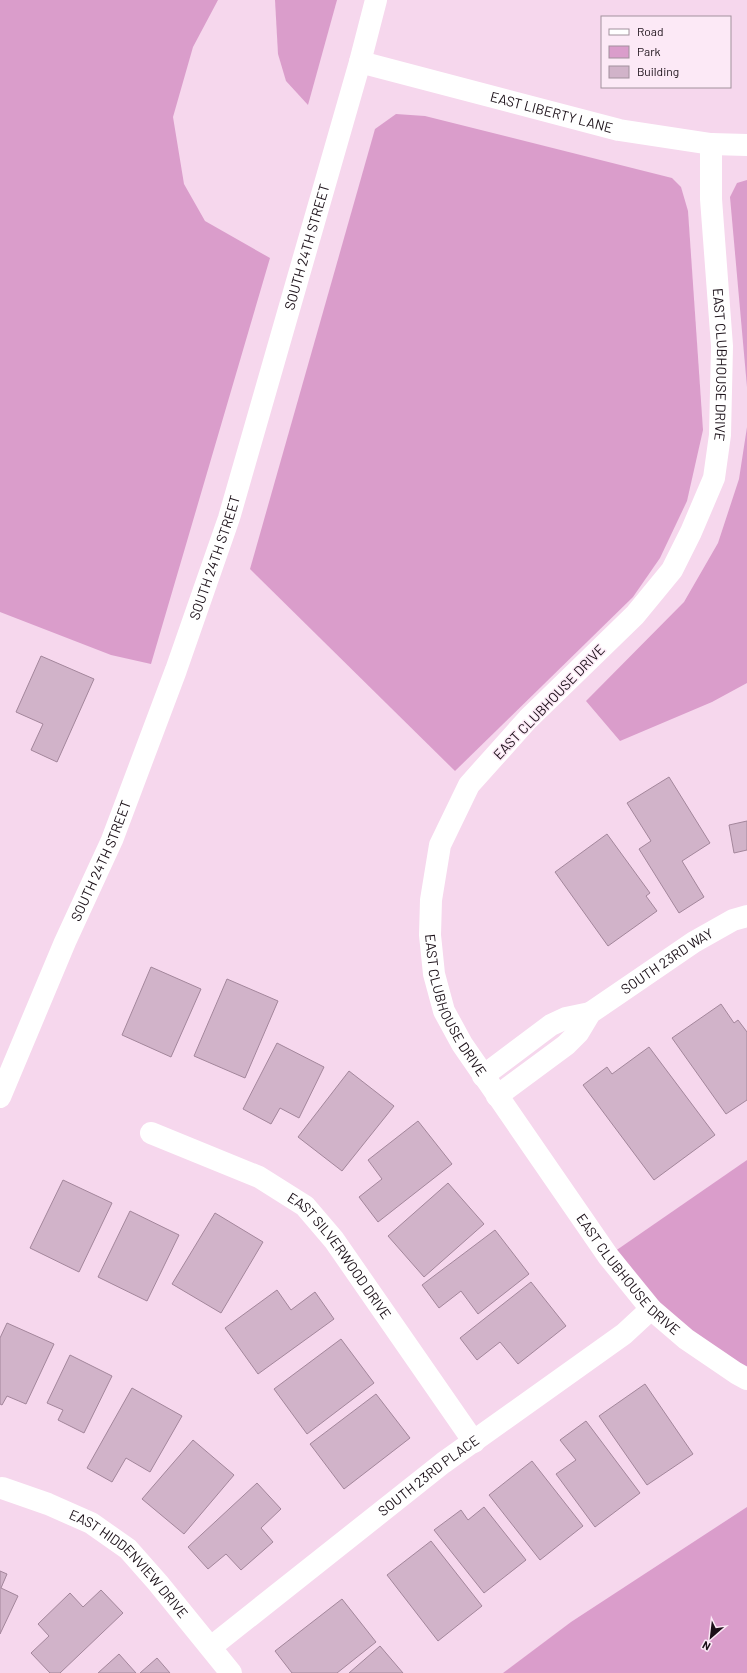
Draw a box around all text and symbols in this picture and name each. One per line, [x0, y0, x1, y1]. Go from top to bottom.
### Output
legend [601, 16, 731, 88]
text: Road [637, 24, 664, 38]
text: Park [637, 44, 661, 58]
text: Building [637, 64, 679, 78]
street label: EAST LIBERTY LANE [488, 88, 615, 136]
street label: SOUTH 24TH STREET [280, 182, 333, 312]
street label: EAST CLUBHOUSE DRIVE [710, 287, 731, 442]
street label: SOUTH 24TH STREET [185, 493, 243, 622]
street label: EAST CLUBHOUSE DRIVE [489, 641, 608, 763]
street label: SOUTH 24TH STREET [67, 798, 134, 924]
street label: SOUTH 23RD WAY [617, 924, 716, 997]
street label: EAST CLUBHOUSE DRIVE [422, 933, 490, 1079]
street label: EAST SILVERWOOD DRIVE [285, 1188, 395, 1322]
street label: EAST CLUBHOUSE DRIVE [573, 1210, 684, 1338]
street label: SOUTH 23RD PLACE [374, 1431, 482, 1519]
street label: EAST HIDDENVIEW DRIVE [67, 1506, 192, 1621]
north arrow [691, 1617, 731, 1657]
text: N [700, 1639, 712, 1654]

